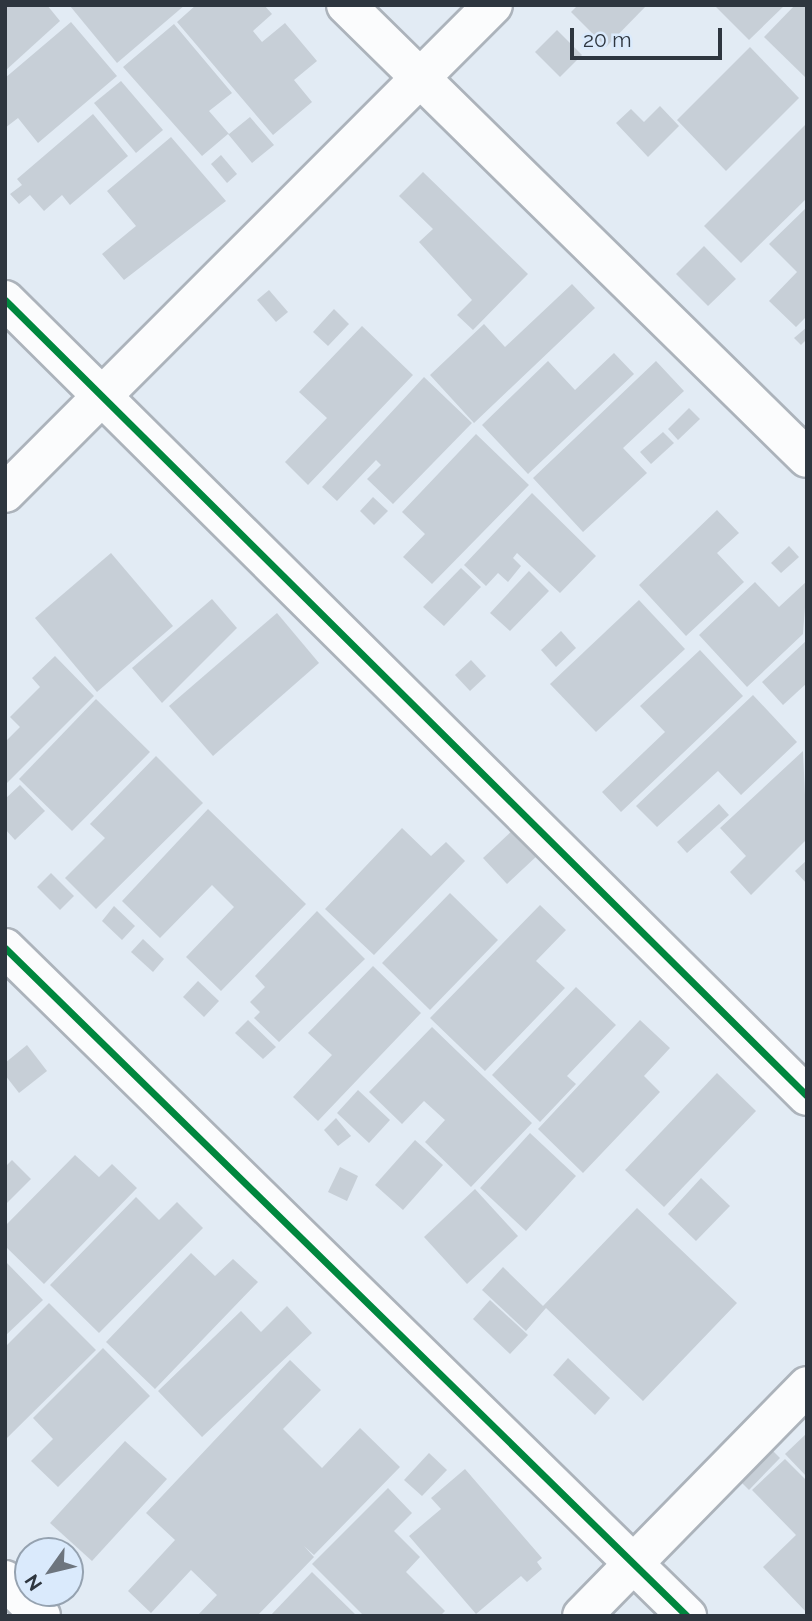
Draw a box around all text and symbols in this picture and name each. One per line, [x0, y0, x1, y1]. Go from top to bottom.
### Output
scale bar [574, 14, 726, 58]
text: 20 m [583, 27, 631, 52]
north arrow [14, 1537, 84, 1607]
text: N [20, 1570, 46, 1595]

